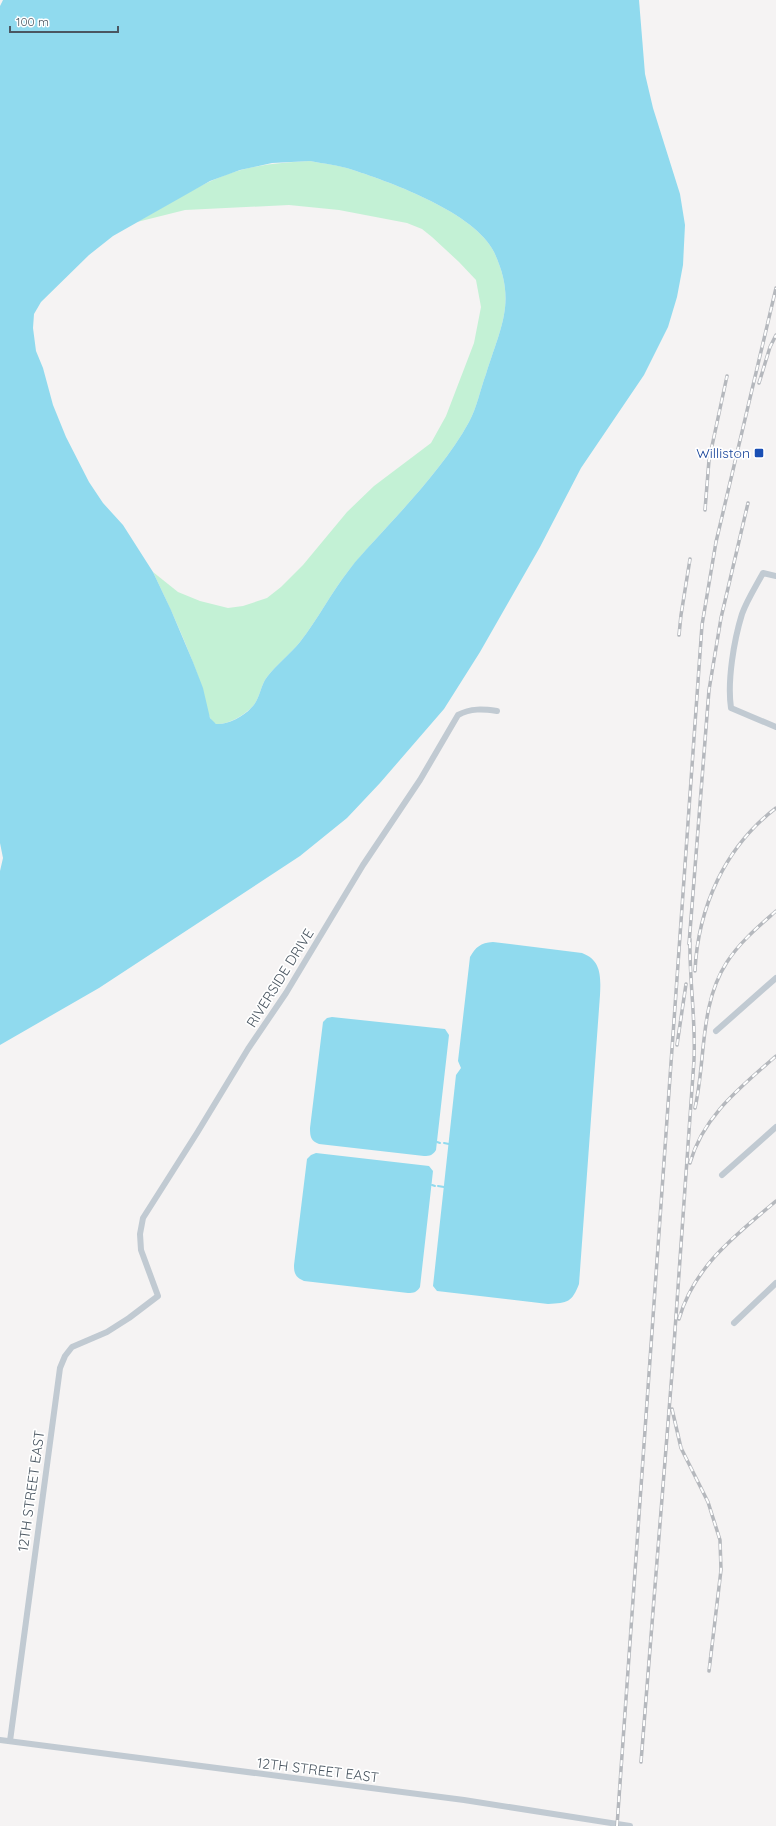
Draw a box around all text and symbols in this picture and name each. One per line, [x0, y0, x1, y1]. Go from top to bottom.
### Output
scale bar [10, 8, 118, 34]
text: 100 m [16, 14, 49, 29]
place label: Williston [696, 444, 750, 462]
marker: Williston [753, 447, 765, 459]
street label: RIVERSIDE DRIVE [242, 925, 318, 1031]
street label: 12TH STREET EAST [14, 1429, 48, 1553]
street label: 12TH STREET EAST [256, 1754, 380, 1786]

